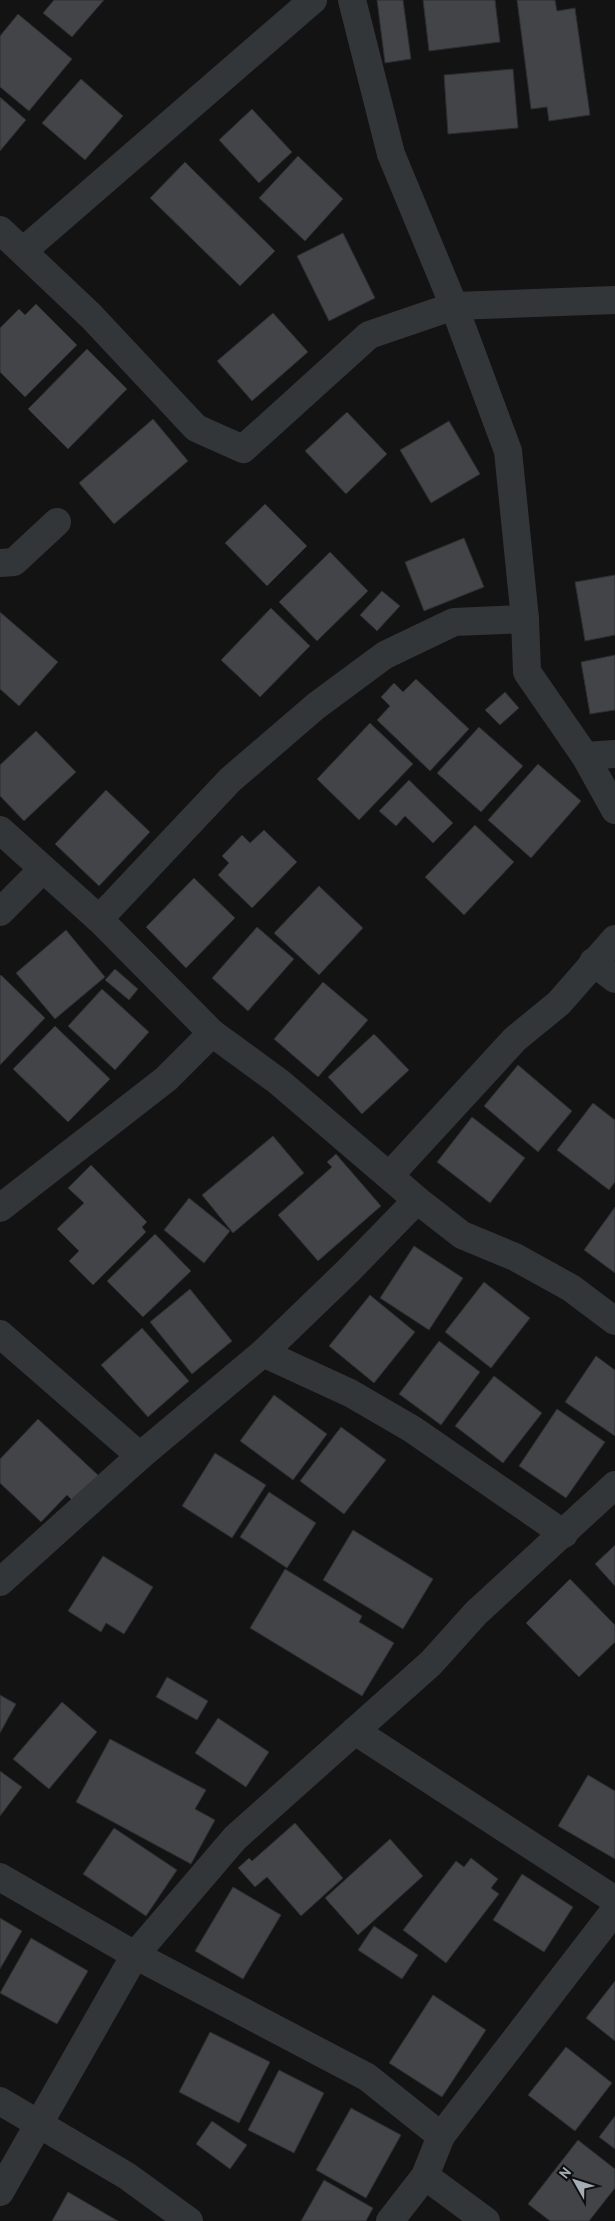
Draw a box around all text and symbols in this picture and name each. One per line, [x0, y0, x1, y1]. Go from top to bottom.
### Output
north arrow [550, 2156, 600, 2206]
text: N [555, 2164, 575, 2182]

